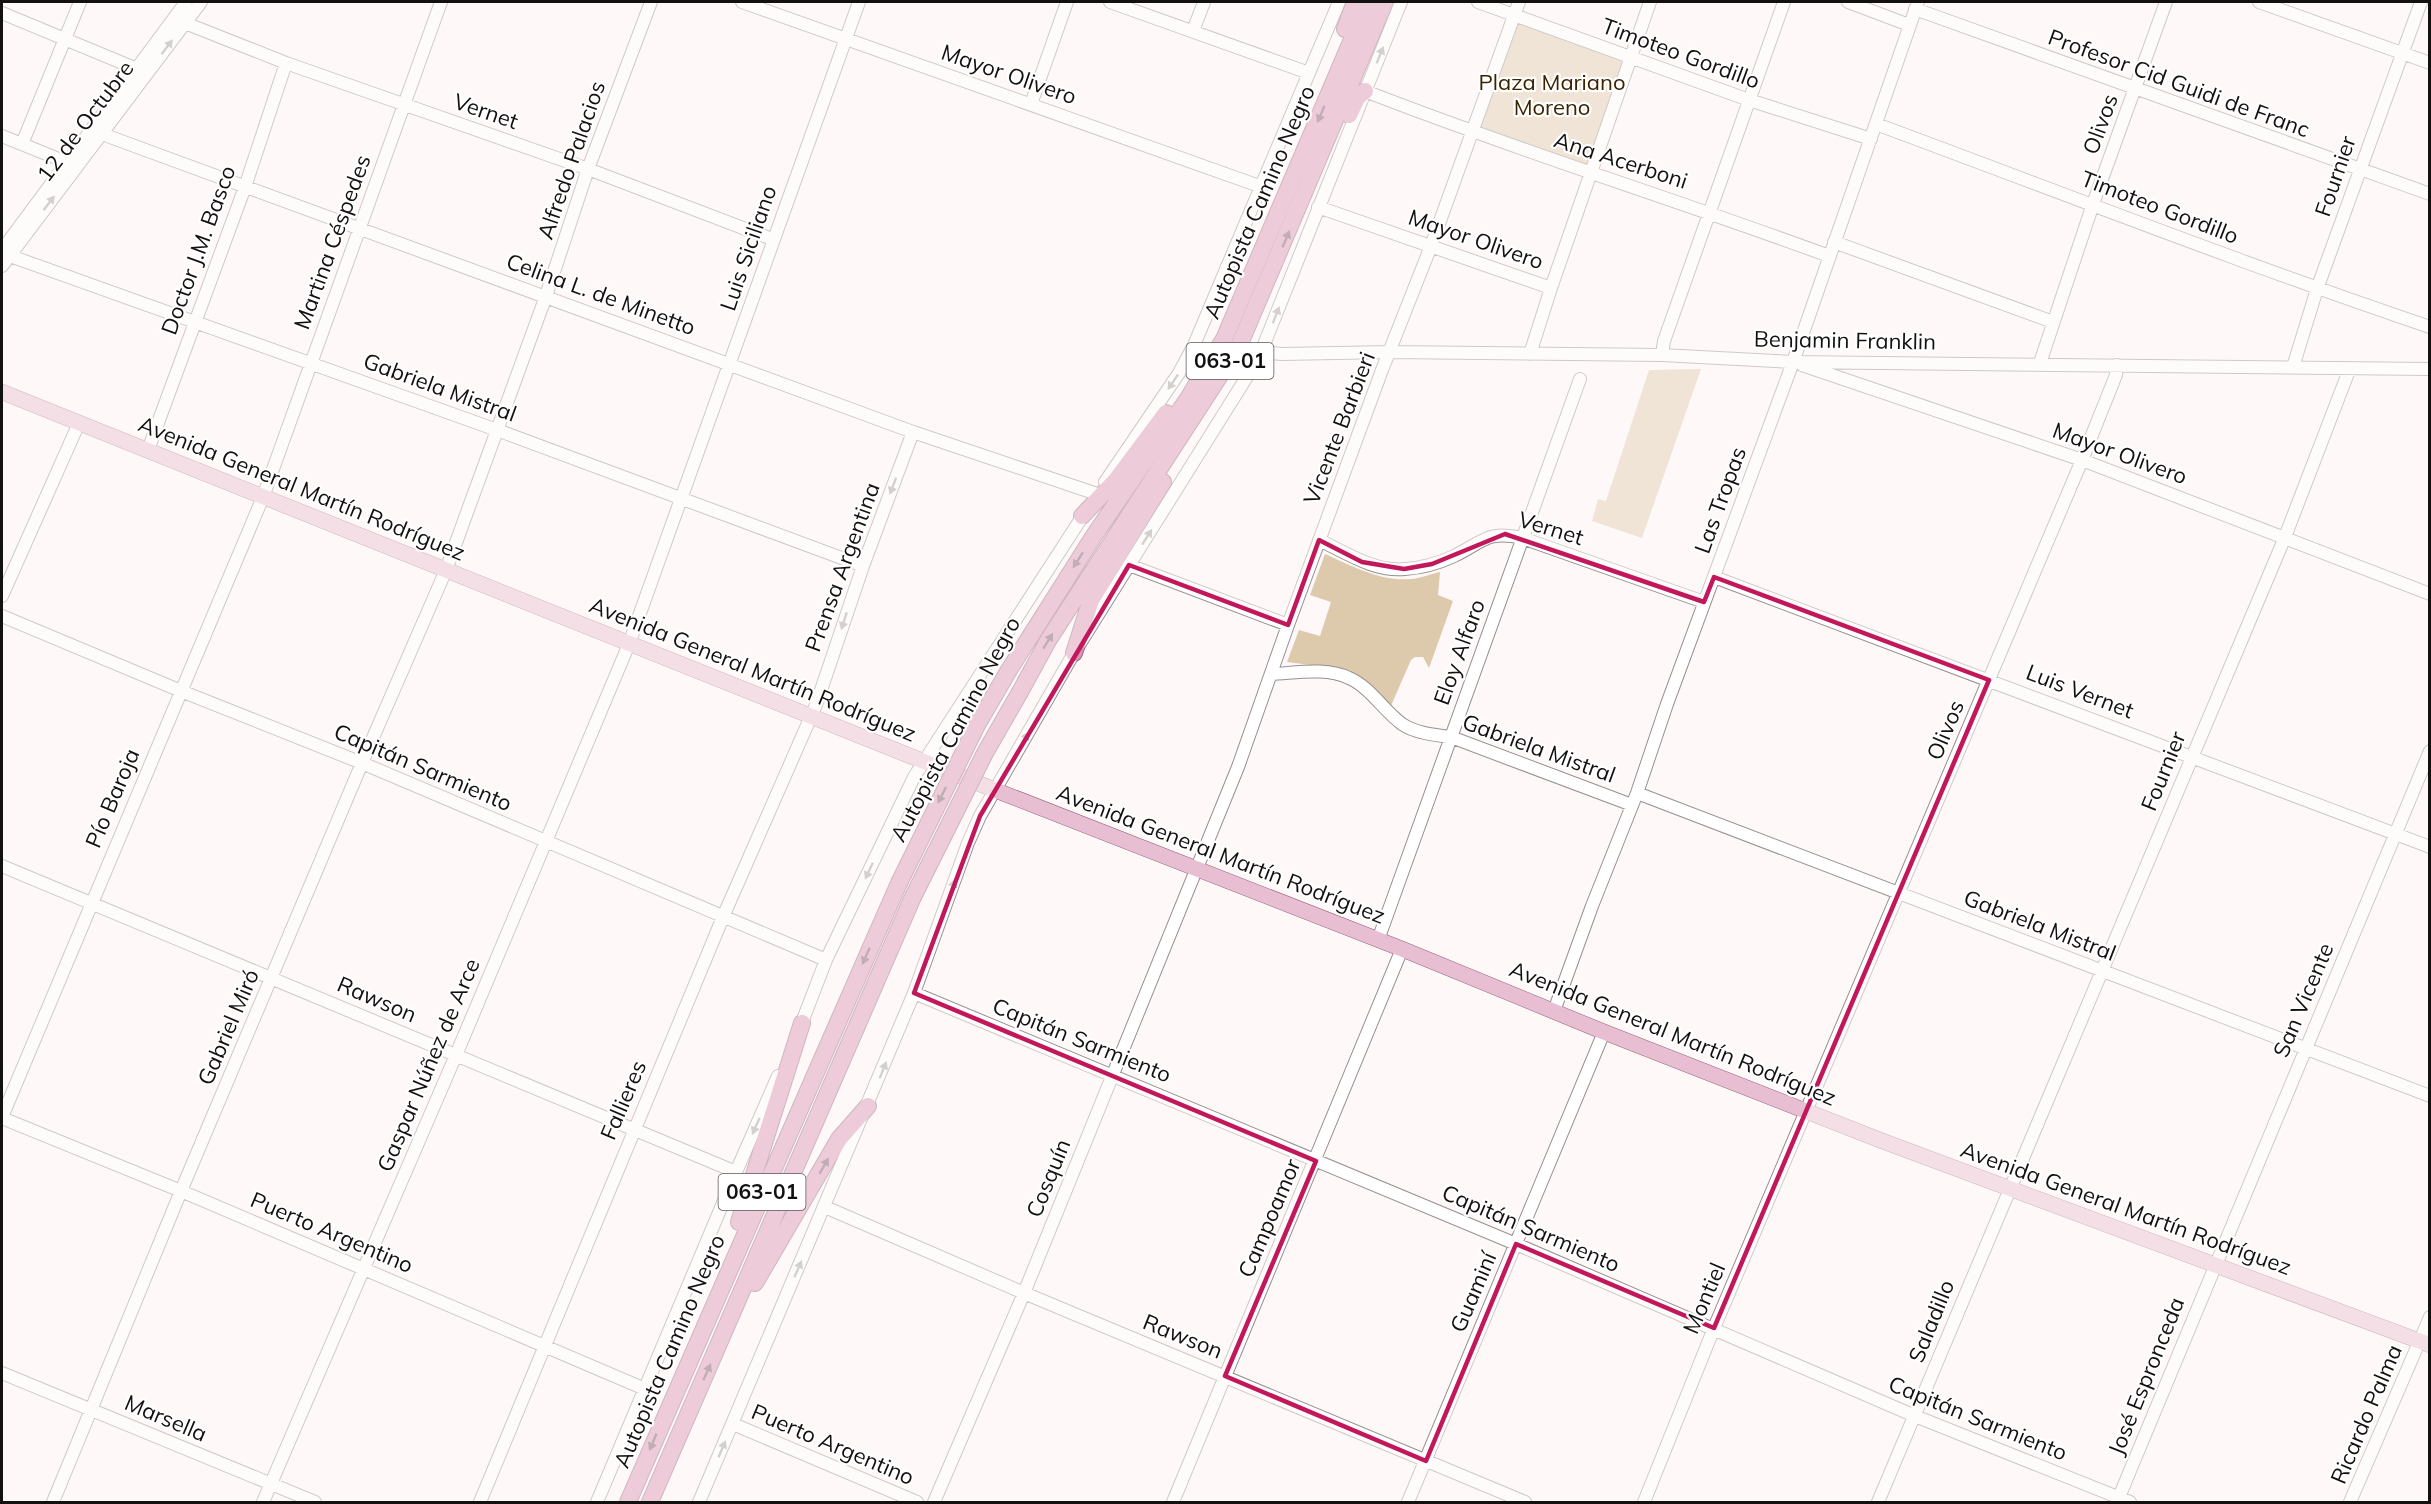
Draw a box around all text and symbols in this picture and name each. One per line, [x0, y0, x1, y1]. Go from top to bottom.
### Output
street label: Timoteo Gordillo [1598, 11, 1764, 95]
street label: Profesor Cid Guidi de Franc [2045, 23, 2314, 143]
street label: Mayor Olivero [938, 38, 1080, 110]
one-way arrow [161, 40, 173, 56]
one-way arrow [1375, 46, 1385, 64]
street label: 12 de Octubre [30, 55, 140, 187]
park label: Plaza Mariano Moreno [1479, 68, 1625, 121]
street label: Alfredo Palacios [531, 77, 611, 243]
street label: Autopista Camino Negro [1197, 81, 1321, 323]
street label: Vernet [450, 87, 522, 135]
street label: Olivos [2076, 90, 2124, 158]
one-way arrow [1316, 105, 1326, 123]
street label: Ana Acerboni [1551, 125, 1691, 195]
street label: Fournier [2308, 132, 2362, 220]
street label: Martina Céspedes [287, 151, 377, 333]
street label: Doctor J.M. Basco [154, 162, 242, 338]
street label: Timoteo Gordillo [2077, 164, 2243, 250]
street label: Luis Siciliano [714, 182, 782, 314]
one-way arrow [43, 195, 55, 210]
street label: Mayor Olivero [1405, 203, 1547, 275]
one-way arrow [1281, 229, 1291, 247]
street label: Celina L. de Minetto [503, 247, 699, 341]
one-way arrow [1272, 305, 1282, 323]
street label: Benjamin Franklin [1754, 324, 1936, 356]
road number: 063-01 [1186, 343, 1274, 379]
street label: Gabriela Mistral [360, 346, 520, 428]
street label: Vicente Barbieri [1297, 348, 1381, 508]
one-way arrow [1168, 374, 1179, 390]
street label: Avenida General Martín Rodríguez [135, 410, 469, 566]
street label: Mayor Olivero [2049, 416, 2191, 490]
street label: Las Tropas [1688, 443, 1752, 557]
one-way arrow [887, 478, 897, 496]
street label: Prensa Argentina [798, 479, 886, 655]
street label: Vernet [1515, 505, 1587, 551]
one-way arrow [1141, 529, 1152, 545]
one-way arrow [1072, 551, 1084, 567]
street label: Avenida General Martín Rodríguez [586, 591, 920, 747]
street label: Eloy Alfaro [1427, 595, 1491, 709]
one-way arrow [839, 612, 848, 630]
street label: Autopista Camino Negro [884, 612, 1026, 846]
one-way arrow [1043, 633, 1054, 649]
street label: Luis Vernet [2022, 658, 2138, 724]
street label: Olivos [1920, 696, 1970, 764]
street label: Gabriela Mistral [1459, 707, 1619, 789]
street label: Capitán Sarmiento [330, 717, 516, 817]
street label: Fournier [2134, 727, 2192, 815]
one-way arrow [1019, 731, 1029, 748]
street label: Pío Baroja [79, 744, 145, 852]
street label: Avenida General Martín Rodríguez [1053, 778, 1389, 930]
one-way arrow [938, 787, 947, 804]
one-way arrow [864, 862, 873, 879]
one-way arrow [947, 879, 957, 897]
street label: Gabriela Mistral [1960, 883, 2120, 967]
street label: San Vicente [2266, 939, 2340, 1061]
one-way arrow [862, 947, 871, 964]
street label: Gaspar Núñez de Arce [370, 954, 486, 1176]
street label: Avenida General Martín Rodríguez [1506, 955, 1840, 1111]
street label: Gabriel Miró [191, 965, 265, 1089]
street label: Rawson [333, 970, 421, 1028]
street label: Capitán Sarmiento [989, 991, 1175, 1089]
street label: Fallieres [594, 1056, 652, 1144]
one-way arrow [878, 1061, 888, 1079]
one-way arrow [751, 1117, 761, 1135]
street label: Cosquín [1020, 1135, 1076, 1221]
street label: Avenida General Martín Rodríguez [1957, 1135, 2295, 1281]
street label: Campoamor [1231, 1155, 1307, 1281]
one-way arrow [818, 1158, 829, 1174]
road number: 063-01 [718, 1174, 806, 1210]
street label: Capitán Sarmiento [1438, 1178, 1624, 1278]
street label: Puerto Argentino [247, 1185, 417, 1279]
street label: Autopista Camino Negro [607, 1230, 731, 1472]
street label: Guaminí [1444, 1246, 1503, 1336]
street label: Montiel [1677, 1258, 1731, 1338]
one-way arrow [793, 1260, 803, 1278]
street label: Saladillo [1902, 1276, 1960, 1366]
street label: José Espronceda [2102, 1293, 2190, 1459]
street label: Rawson [1139, 1307, 1227, 1365]
street label: Ricardo Palma [2324, 1340, 2408, 1488]
one-way arrow [703, 1363, 712, 1381]
street label: Capitán Sarmiento [1885, 1369, 2071, 1467]
street label: Marsella [121, 1388, 211, 1448]
street label: Puerto Argentino [748, 1397, 918, 1491]
one-way arrow [648, 1434, 658, 1452]
one-way arrow [717, 1439, 727, 1457]

